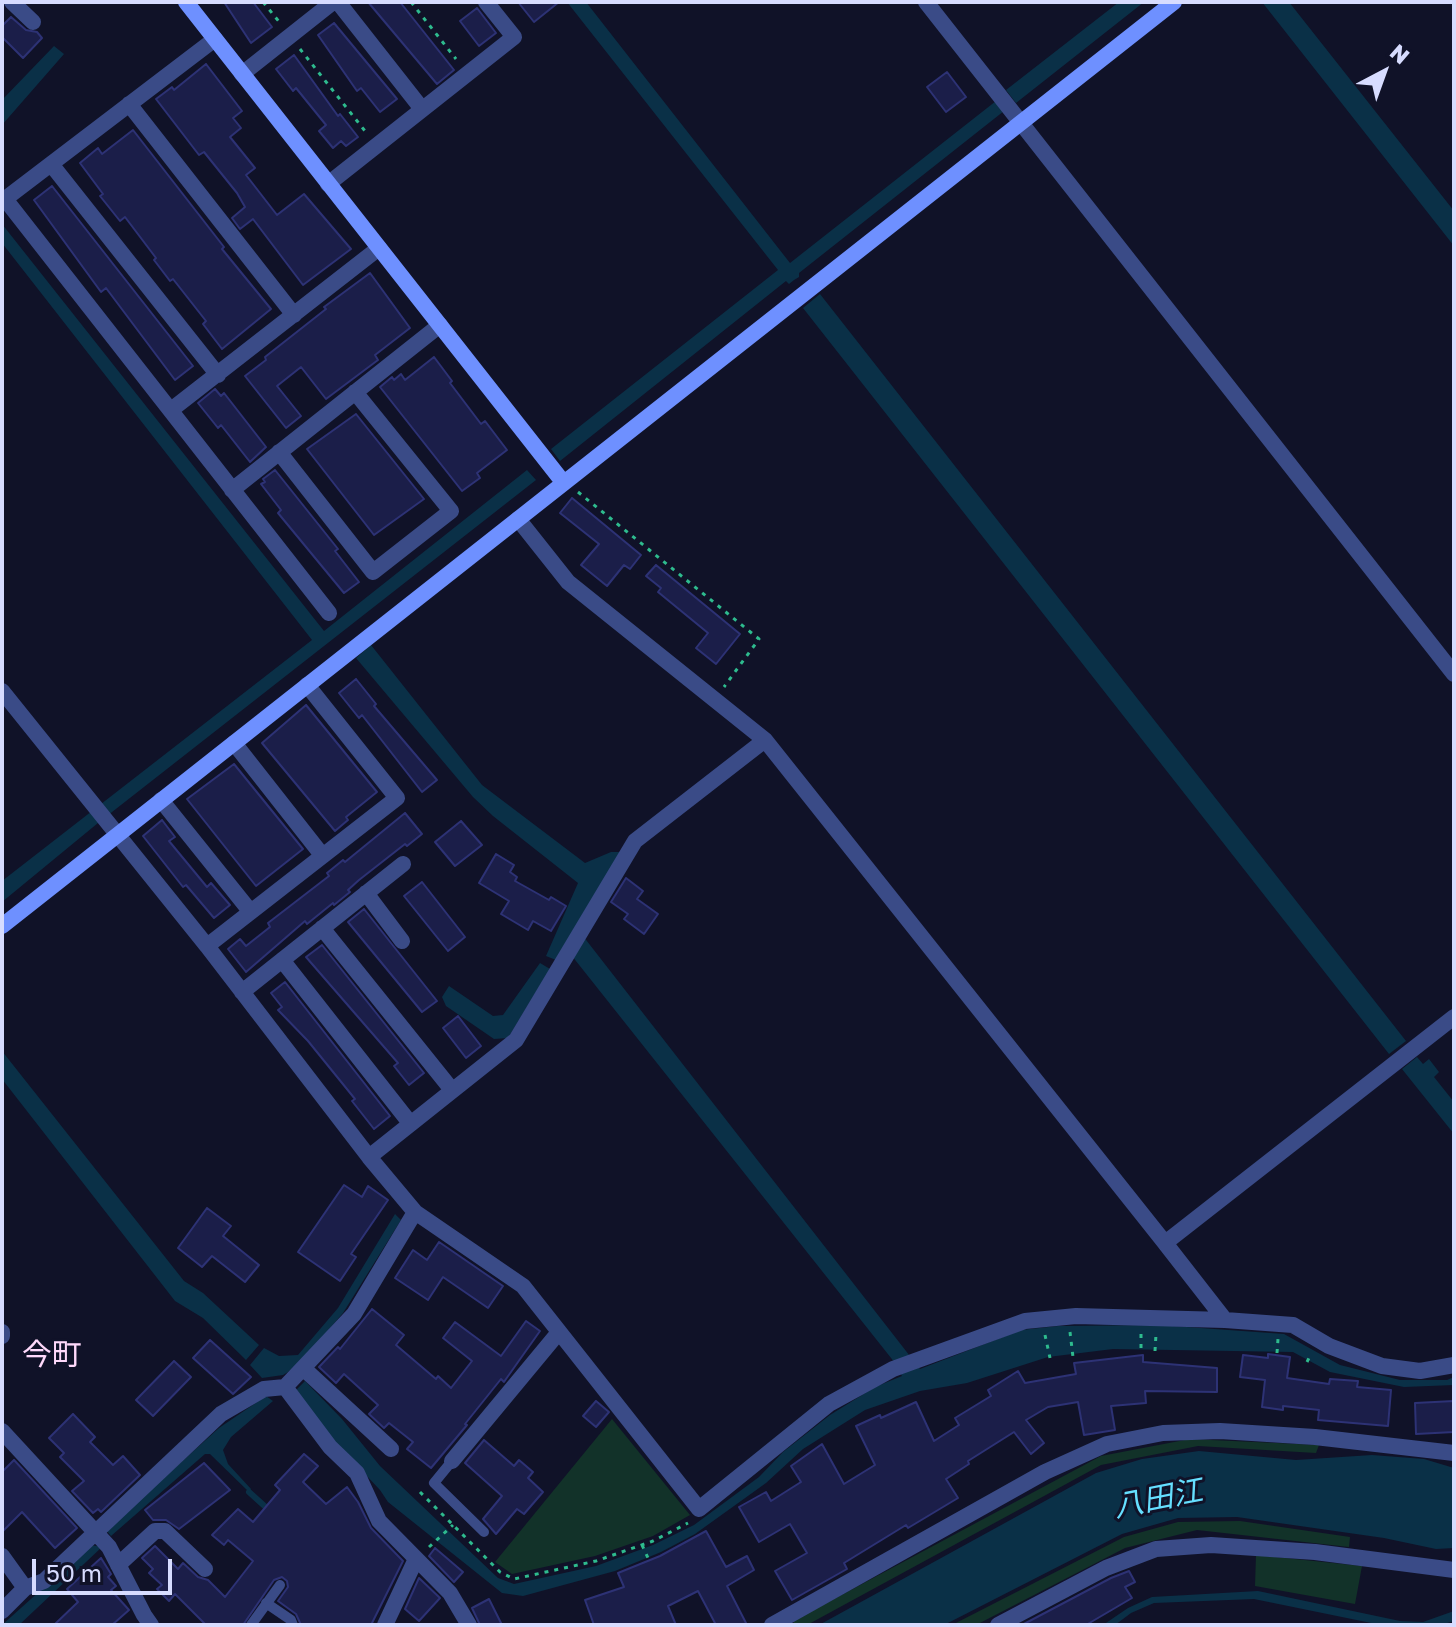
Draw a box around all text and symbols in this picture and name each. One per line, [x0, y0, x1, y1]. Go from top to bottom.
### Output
north arrow [1344, 32, 1424, 112]
text: N [1385, 38, 1415, 69]
district label: 今町 [22, 1337, 82, 1373]
water label: 八田江 [1110, 1473, 1206, 1525]
scale bar [36, 1543, 176, 1593]
text: 50 m [46, 1558, 102, 1587]

